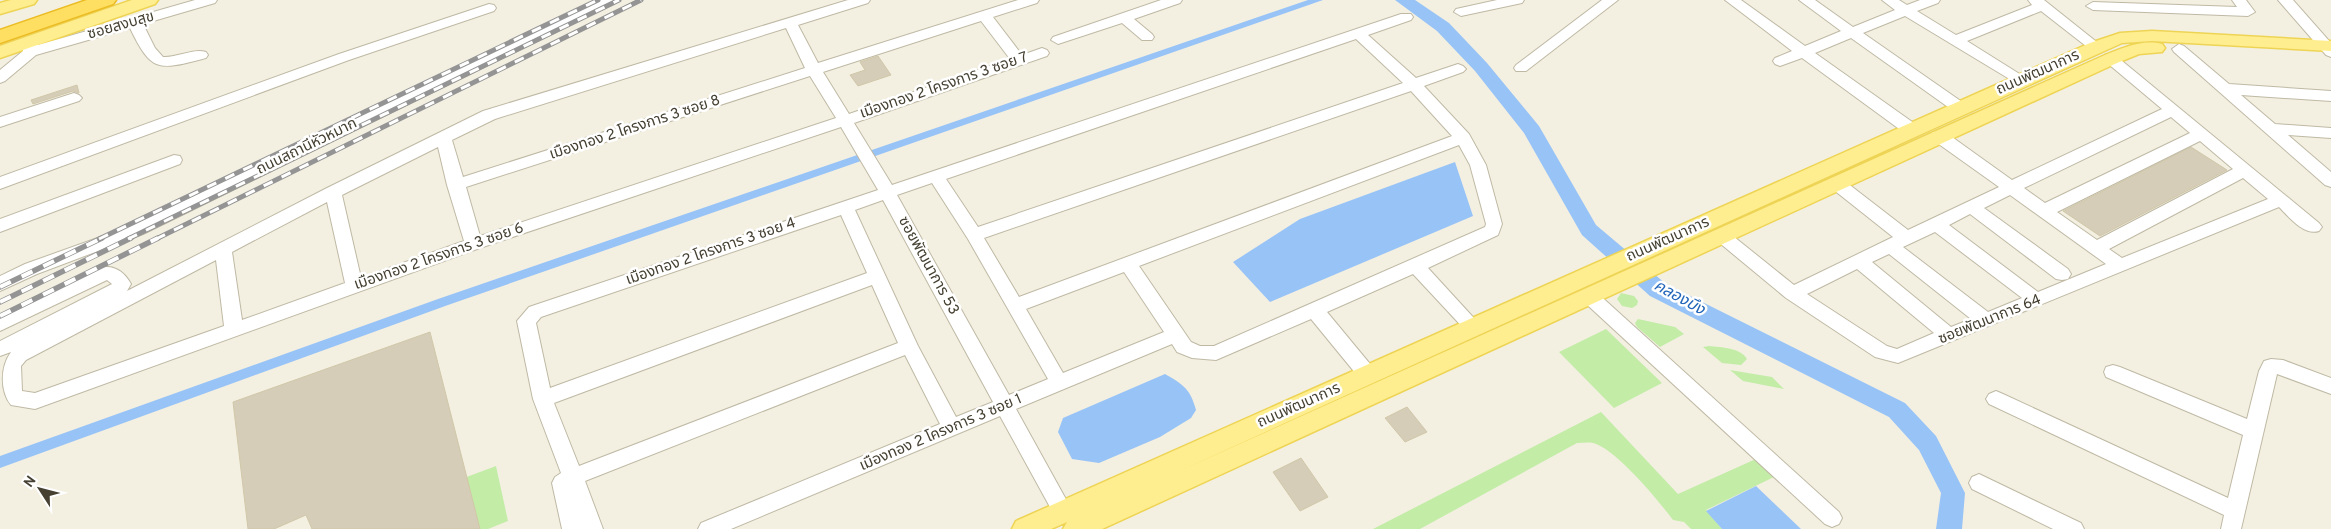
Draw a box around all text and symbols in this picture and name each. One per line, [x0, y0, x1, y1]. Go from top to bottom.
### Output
street label: ซอยสงบสุข [86, 7, 156, 45]
street label: ถนนพัฒนาการ [1993, 46, 2083, 100]
street label: เมืองทอง 2 โครงการ 3 ซอย 7 [857, 48, 1031, 124]
street label: เมืองทอง 2 โครงการ 3 ซอย 8 [547, 91, 723, 165]
street label: ถนนสถานีหัวหมาก [254, 114, 360, 180]
street label: ถนนพัฒนาการ [1623, 213, 1713, 267]
street label: เมืองทอง 2 โครงการ 3 ซอย 4 [623, 214, 799, 290]
street label: ซอยพัฒนาการ 53 [893, 214, 963, 318]
street label: เมืองทอง 2 โครงการ 3 ซอย 6 [352, 219, 526, 295]
water label: คลองบึง [1650, 276, 1709, 321]
street label: ซอยพัฒนาการ 64 [1936, 291, 2044, 349]
street label: ถนนพัฒนาการ [1254, 379, 1344, 433]
street label: เมืองทอง 2 โครงการ 3 ซอย 1 [857, 390, 1025, 476]
north arrow [15, 464, 65, 514]
text: N [21, 473, 41, 491]

